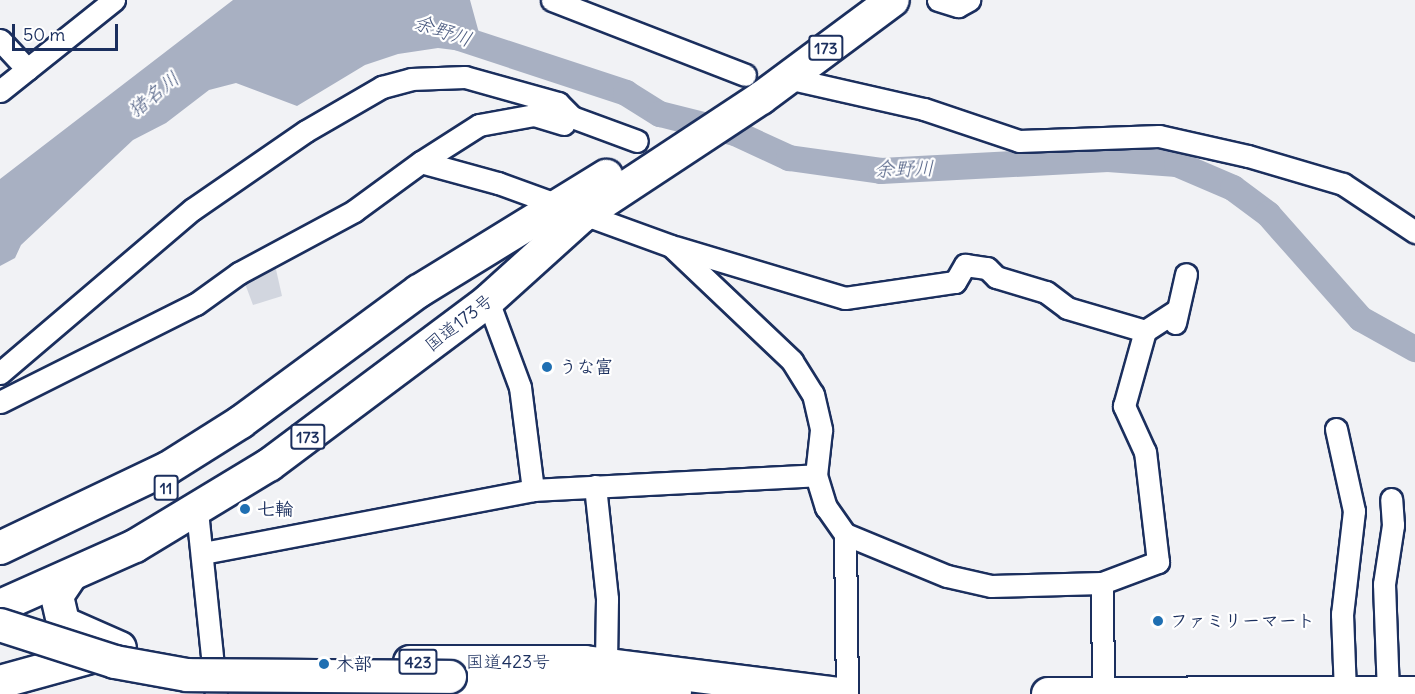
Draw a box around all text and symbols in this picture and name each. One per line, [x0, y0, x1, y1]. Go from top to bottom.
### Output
water label: 余野川 [411, 9, 475, 51]
scale bar [15, 12, 122, 50]
text: 50 m [23, 23, 65, 46]
road number: 173 [808, 35, 844, 61]
water label: 猪名川 [122, 66, 184, 122]
water label: 余野川 [874, 155, 934, 181]
street label: 国道173号 [421, 290, 497, 356]
place label: うな富 [559, 356, 613, 378]
marker: うな富 [540, 360, 554, 374]
road number: 173 [290, 424, 326, 450]
road number: 11 [152, 475, 180, 501]
place label: 七輪 [257, 498, 293, 520]
marker: 七輪 [238, 502, 252, 516]
place label: ファミリーマート [1170, 610, 1314, 632]
marker: ファミリーマート [1151, 614, 1165, 628]
road number: 423 [397, 649, 439, 675]
street label: 国道423号 [466, 651, 550, 673]
place label: 木部 [336, 653, 372, 675]
marker: 木部 [317, 657, 331, 671]

